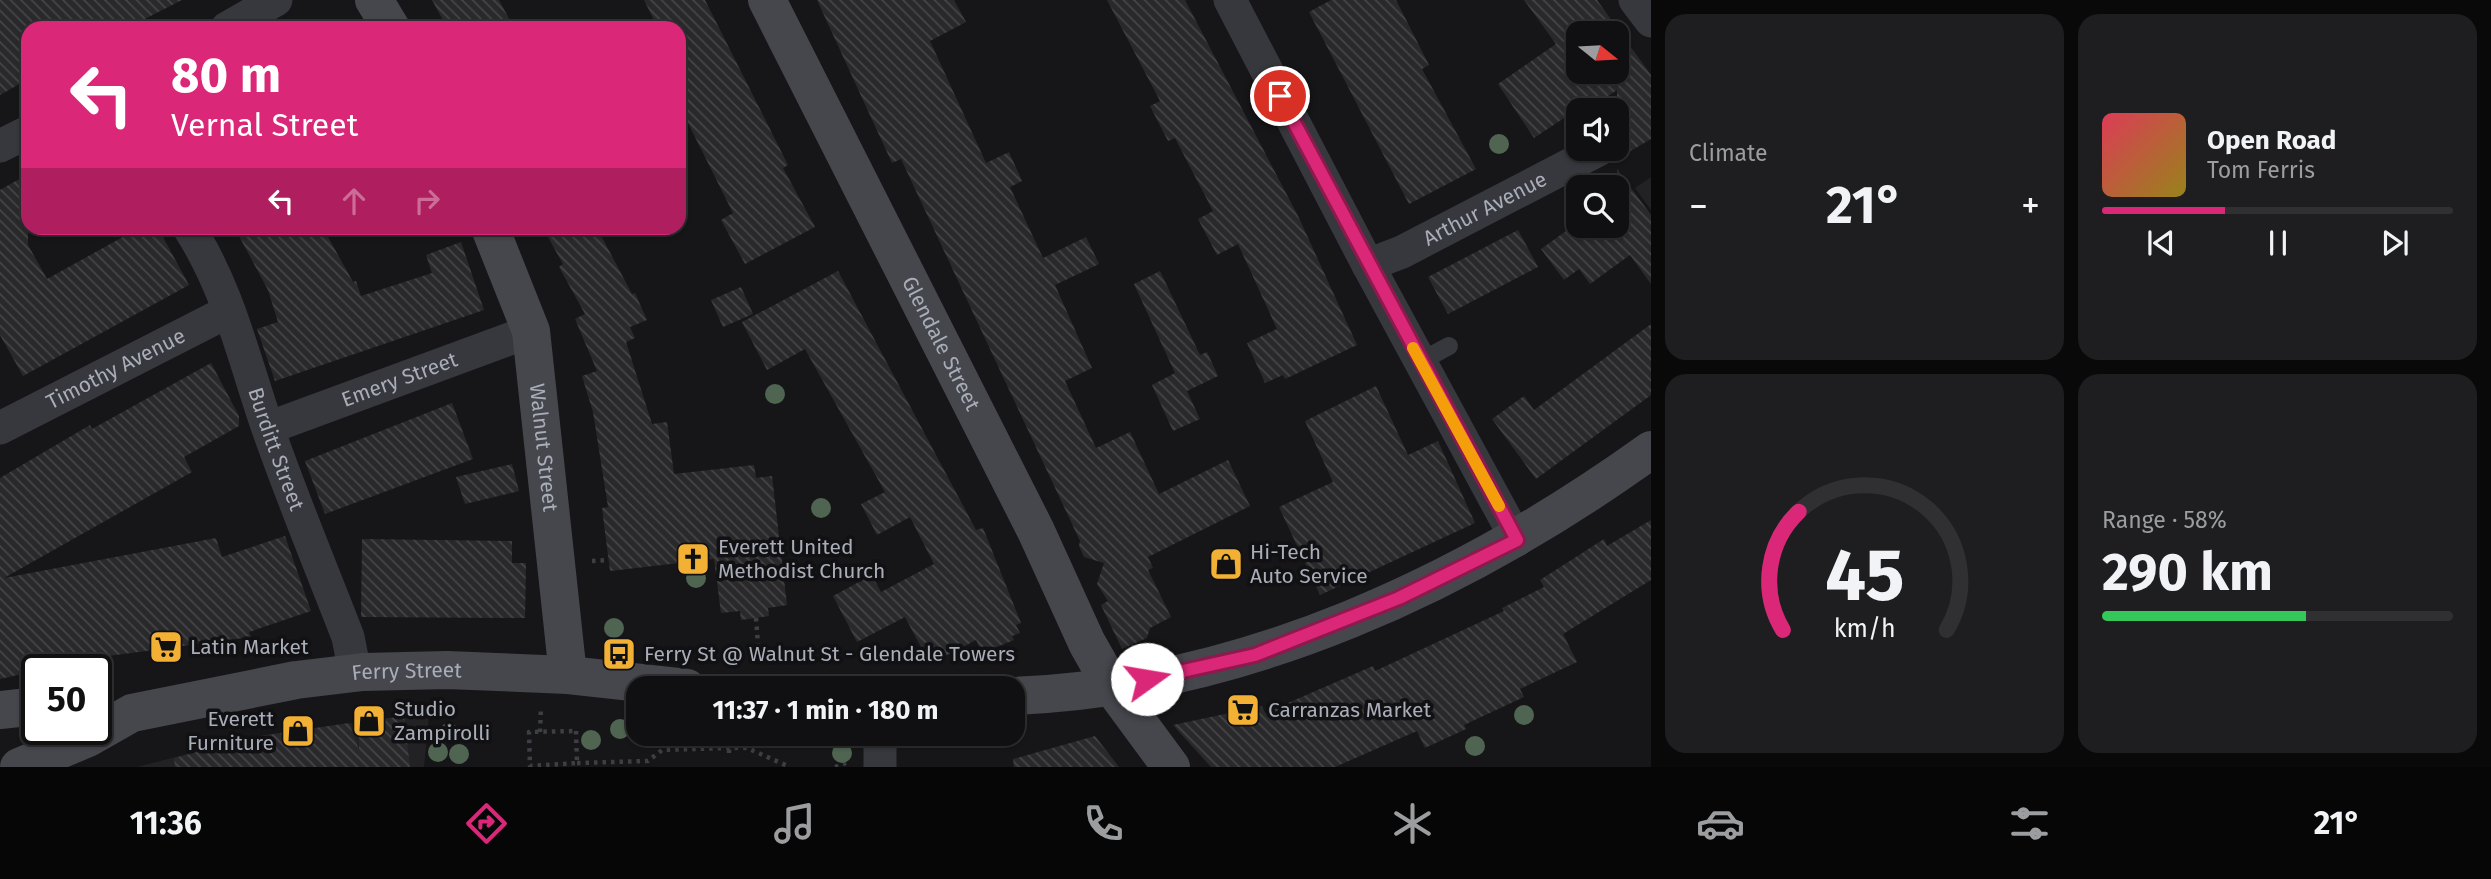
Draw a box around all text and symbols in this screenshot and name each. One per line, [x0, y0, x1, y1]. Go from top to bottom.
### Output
north arrow [1566, 21, 1629, 84]
map controls [1566, 21, 1629, 238]
text: 80 m [171, 46, 281, 105]
icon: left [56, 49, 147, 140]
pin [1250, 66, 1310, 126]
icon: arrive [1261, 77, 1299, 115]
button: sound [1566, 98, 1629, 161]
text: Vernal Street [171, 106, 358, 144]
text: Open Road [2207, 125, 2336, 156]
text: Climate [1689, 139, 1768, 167]
text: Tom Ferris [2207, 156, 2315, 184]
street label: Arthur Avenue [1419, 166, 1551, 252]
text: 21° [1826, 174, 1903, 237]
button: search [1566, 175, 1629, 238]
icon: left [262, 182, 300, 220]
icon: ahead [335, 182, 373, 220]
icon: right [408, 182, 446, 220]
text: − [1689, 183, 1708, 229]
text: + [2021, 183, 2040, 229]
icon: previous [2142, 224, 2180, 262]
icon: pause [2259, 224, 2297, 262]
icon: next [2376, 224, 2414, 262]
street label: Glendale Street [896, 272, 986, 415]
street label: Timothy Avenue [42, 323, 190, 415]
street label: Emery Street [338, 346, 461, 413]
street label: Walnut Street [524, 382, 563, 513]
street label: Burditt Street [242, 384, 310, 515]
text: Range · 58% [2102, 506, 2227, 534]
text: 45 [1825, 532, 1904, 619]
place label: Everett United Methodist Church [718, 534, 885, 584]
place label: Hi-Tech Auto Service [1250, 539, 1368, 589]
church icon: Everett United Methodist Church [674, 540, 712, 578]
text: 290 km [2102, 541, 2273, 604]
shop icon: Hi-Tech Auto Service [1207, 545, 1245, 583]
text: km/h [1834, 613, 1895, 643]
supermarket icon: Latin Market [147, 628, 185, 666]
place label: Latin Market [190, 634, 309, 660]
bus stop icon: Ferry St @ Walnut St - Glendale Towers [600, 635, 638, 673]
place label: Ferry St @ Walnut St - Glendale Towers [644, 641, 1015, 667]
position arrow [1110, 642, 1184, 716]
speed limit sign: 50 [21, 654, 112, 745]
street label: Ferry Street [350, 657, 463, 686]
supermarket icon: Carranzas Market [1224, 691, 1262, 729]
text: 11:37 · 1 min · 180 m [712, 695, 939, 726]
place label: Studio Zampirolli [394, 696, 490, 746]
place label: Carranzas Market [1268, 697, 1432, 723]
shop icon: Studio Zampirolli [350, 702, 388, 740]
place label: Everett Furniture [187, 706, 274, 756]
shop icon: Everett Furniture [279, 712, 317, 750]
icon: directions [462, 799, 511, 848]
icon: music [770, 799, 819, 848]
icon: phone [1079, 799, 1128, 848]
icon: climate [1388, 799, 1437, 848]
icon: car [1696, 799, 1745, 848]
icon: filters [2005, 799, 2054, 848]
text: 11:36 [130, 804, 202, 842]
text: 21° [2314, 804, 2361, 842]

